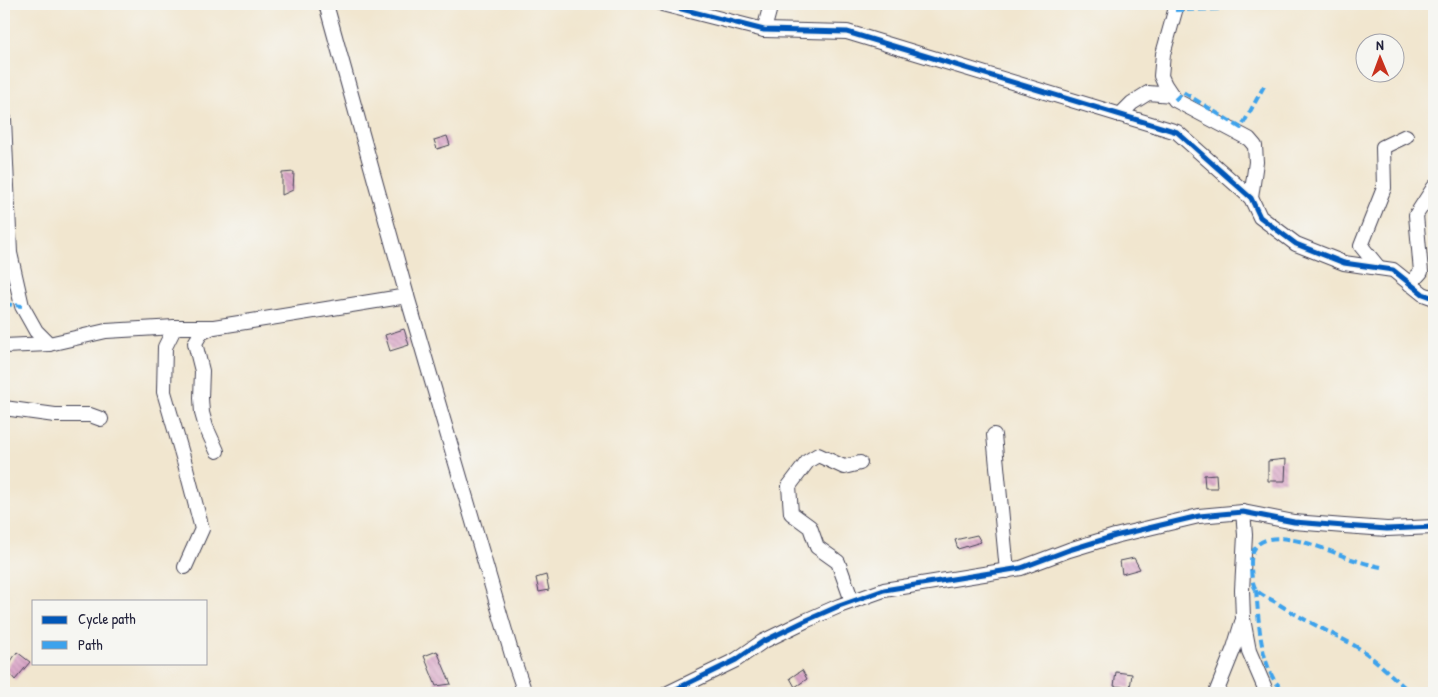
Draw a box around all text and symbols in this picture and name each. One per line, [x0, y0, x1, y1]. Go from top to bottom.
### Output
north arrow [1356, 32, 1406, 82]
text: N [1376, 35, 1384, 54]
legend [32, 600, 208, 664]
text: Cycle path [78, 608, 136, 629]
text: Path [78, 634, 103, 655]

